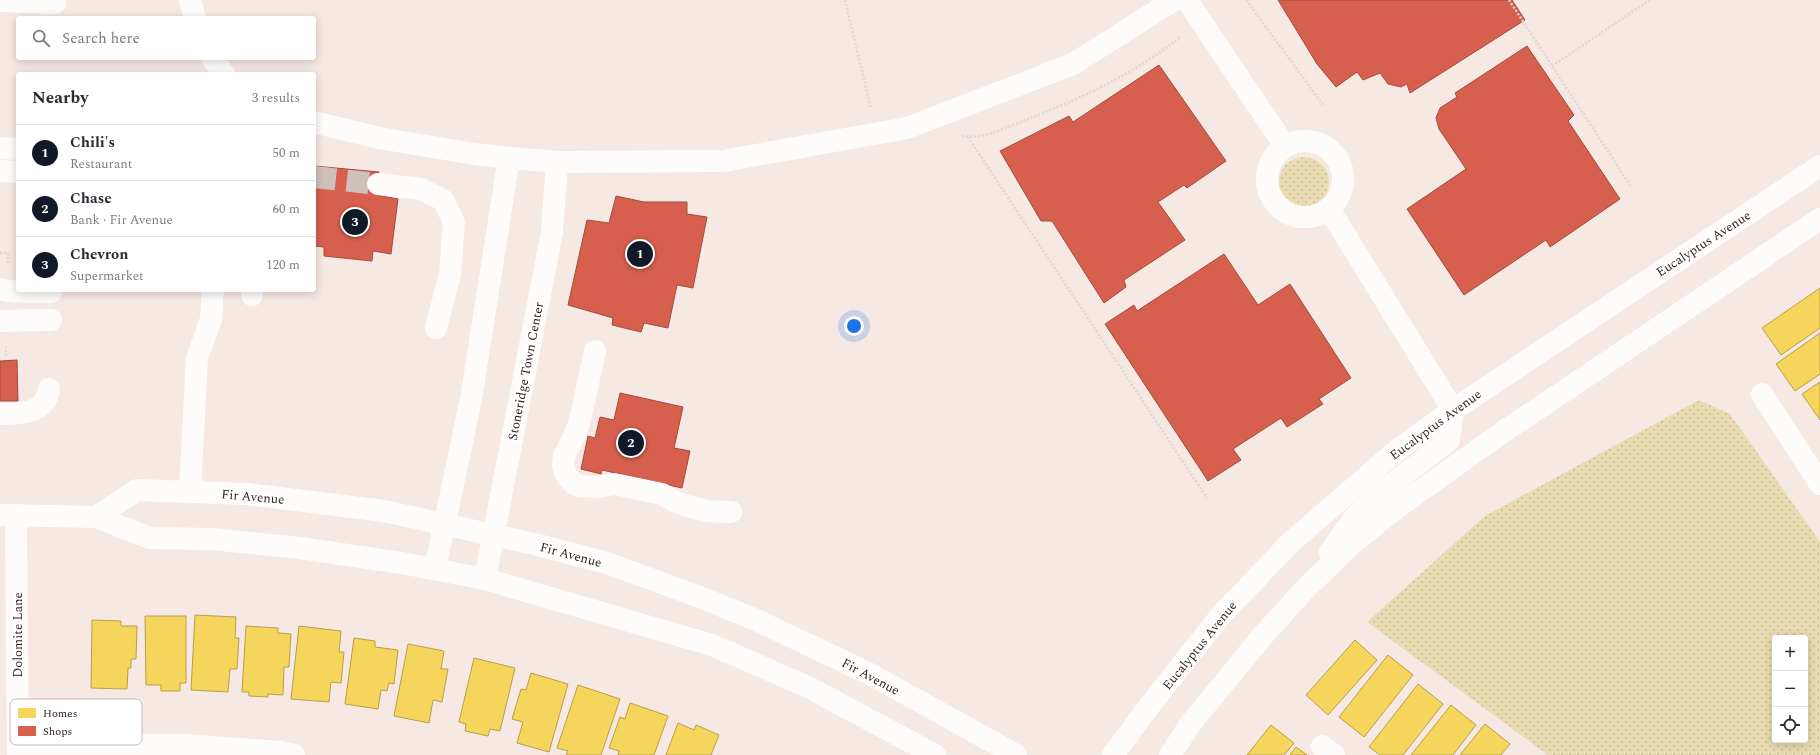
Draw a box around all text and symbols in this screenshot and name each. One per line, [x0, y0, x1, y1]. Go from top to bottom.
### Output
search box [16, 16, 316, 60]
icon: search [30, 27, 52, 49]
text: Search here [62, 27, 140, 50]
text: Nearby [32, 85, 88, 111]
text: 3 results [252, 88, 300, 108]
text: Chili's [70, 131, 115, 154]
text: 1 [41, 143, 49, 163]
text: 50 m [273, 143, 300, 163]
text: Restaurant [70, 154, 132, 174]
text: Chase [70, 187, 112, 210]
text: 2 [41, 199, 49, 219]
text: 60 m [273, 199, 300, 219]
street label: Eucalyptus Avenue [1652, 206, 1755, 282]
pin: 3 [342, 207, 368, 237]
text: Bank · Fir Avenue [70, 210, 173, 230]
pin: 1 [627, 239, 653, 269]
text: Chevron [70, 243, 129, 266]
text: 3 [41, 255, 49, 275]
text: 120 m [266, 255, 300, 275]
text: Supermarket [70, 266, 144, 286]
street label: Stoneridge Town Center [503, 300, 549, 442]
your location [844, 316, 864, 336]
street label: Eucalyptus Avenue [1385, 385, 1486, 465]
pin: 2 [618, 428, 644, 458]
street label: Fir Avenue [221, 484, 285, 510]
street label: Fir Avenue [538, 537, 604, 573]
street label: Dolomite Lane [8, 592, 28, 678]
street label: Eucalyptus Avenue [1158, 597, 1242, 694]
map controls [1772, 635, 1808, 743]
button: + [1772, 635, 1808, 671]
street label: Fir Avenue [838, 653, 903, 701]
button: − [1772, 671, 1808, 707]
legend [10, 699, 142, 745]
text: Homes [43, 705, 77, 722]
button: locate [1772, 707, 1808, 743]
text: Shops [43, 723, 72, 740]

